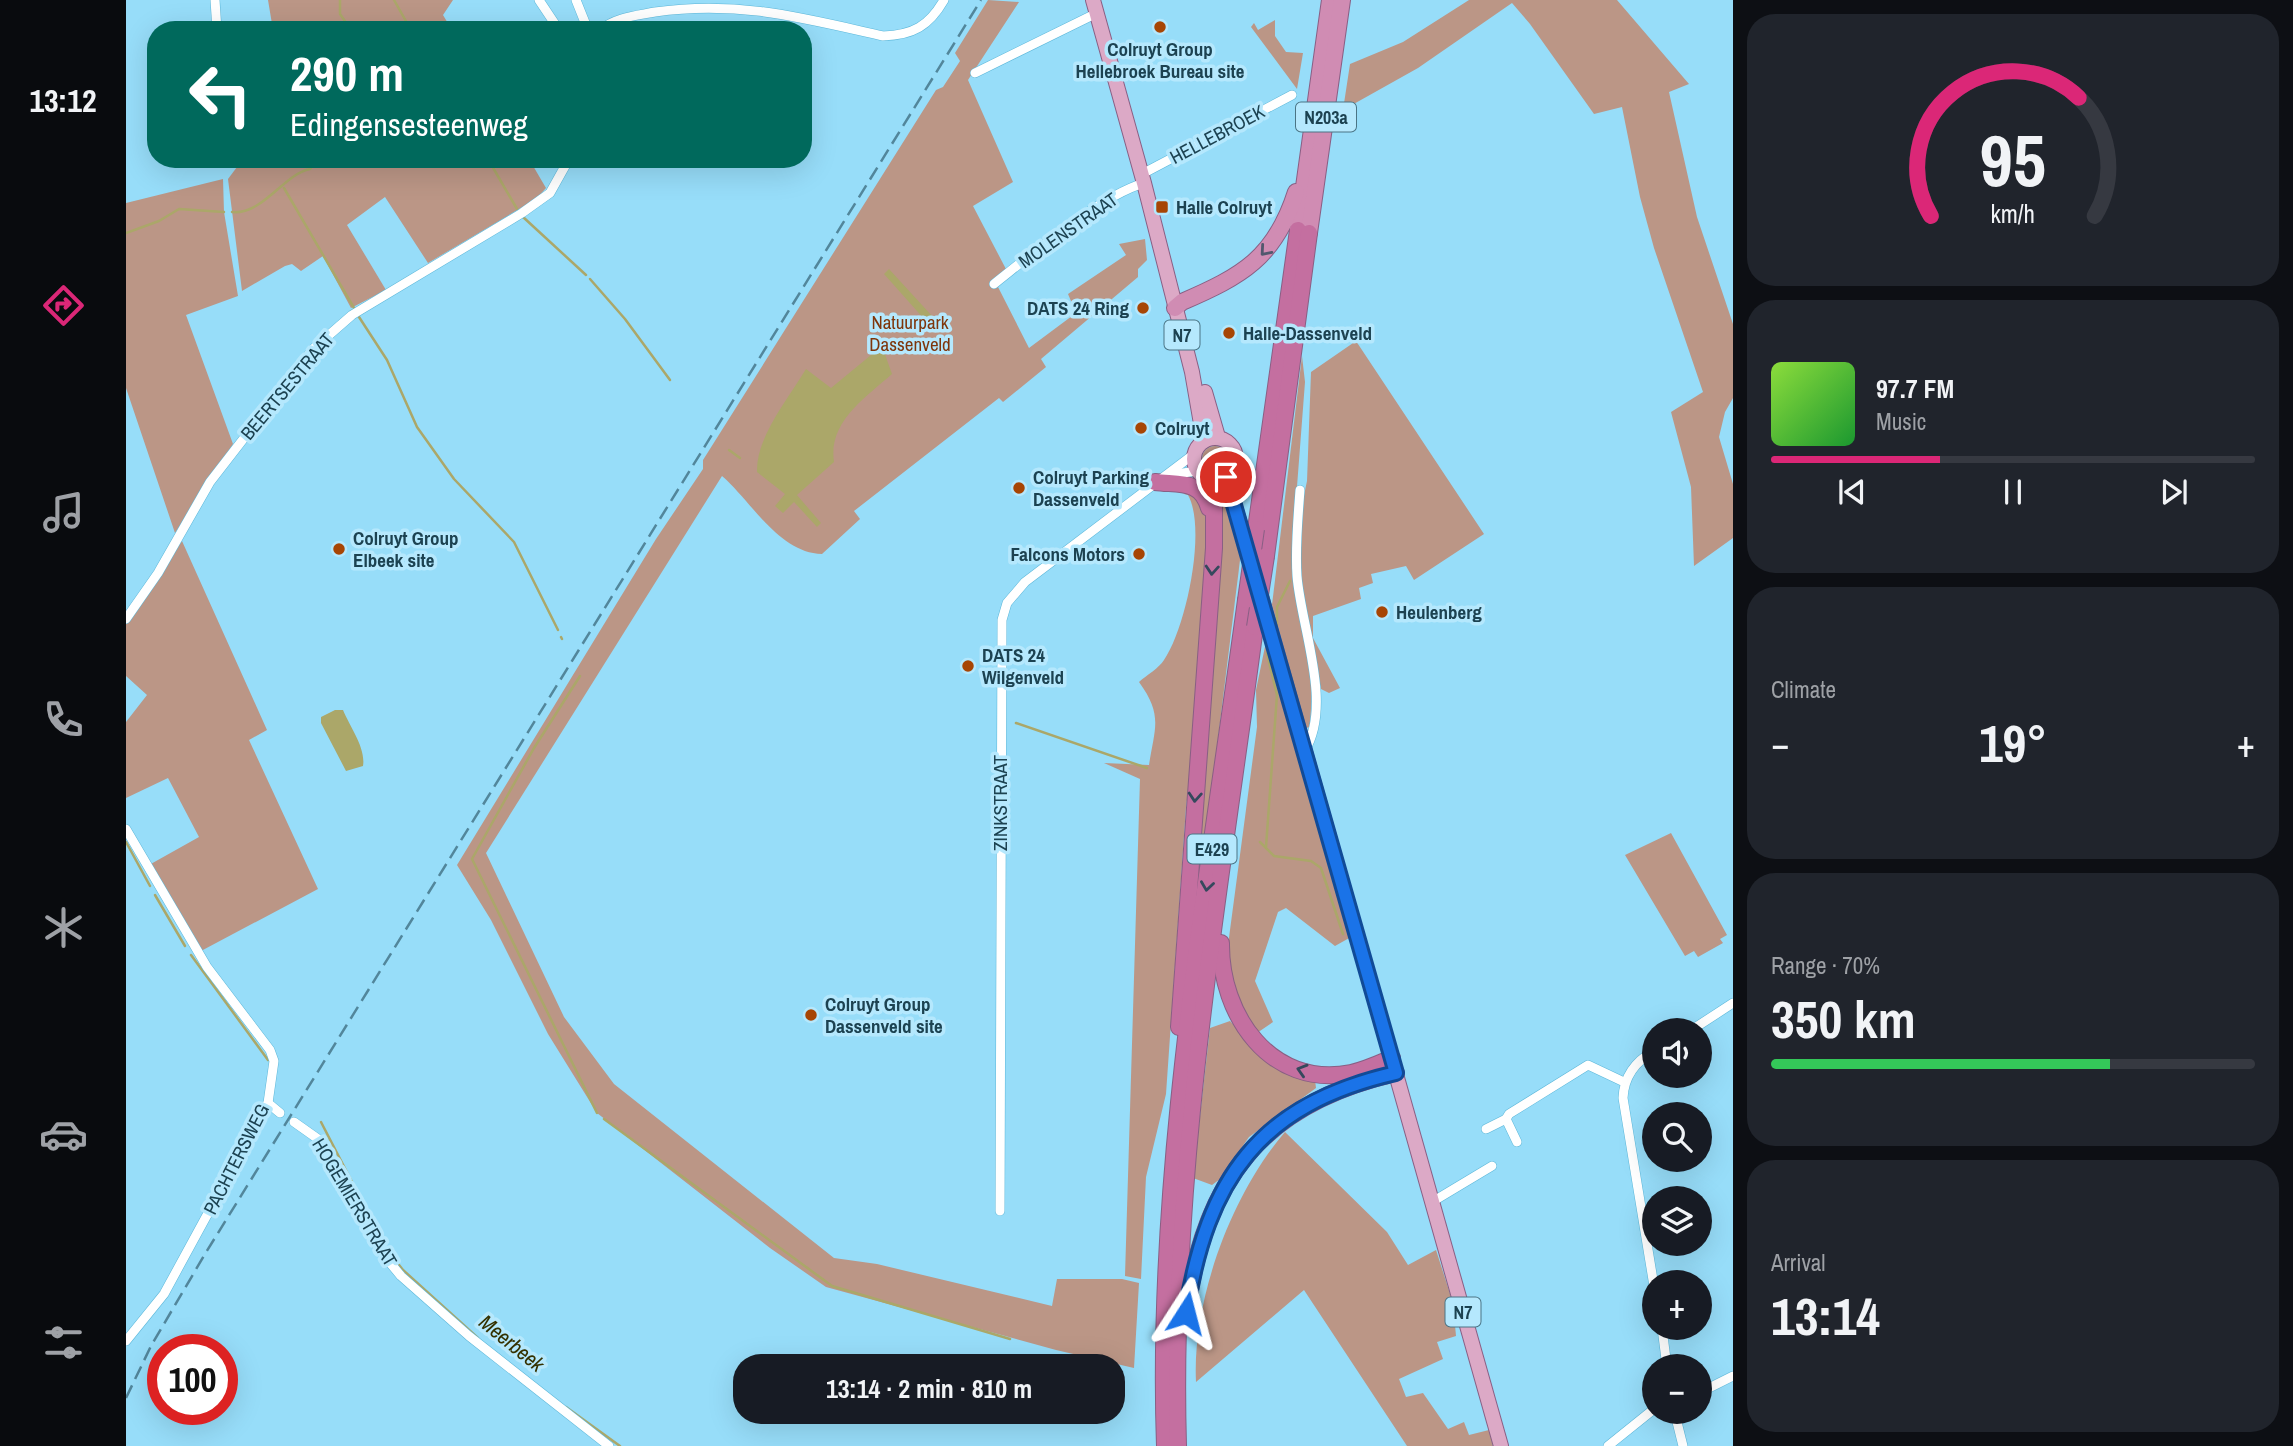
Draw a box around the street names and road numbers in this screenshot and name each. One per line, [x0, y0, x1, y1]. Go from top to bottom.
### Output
street label: HELLEBROEK [1165, 98, 1270, 170]
road number: N203a [1296, 103, 1356, 132]
street label: MOLENSTRAAT [1013, 186, 1123, 274]
road number: N7 [1164, 320, 1200, 349]
street label: BEERTSESTRAAT [234, 326, 340, 445]
street label: ZINKSTRAAT [987, 755, 1013, 851]
road number: E429 [1188, 834, 1236, 864]
street label: PACHTERSWEG [197, 1099, 275, 1219]
street label: HOGEMIERSTRAAT [306, 1133, 404, 1271]
road number: N7 [1446, 1297, 1480, 1326]

